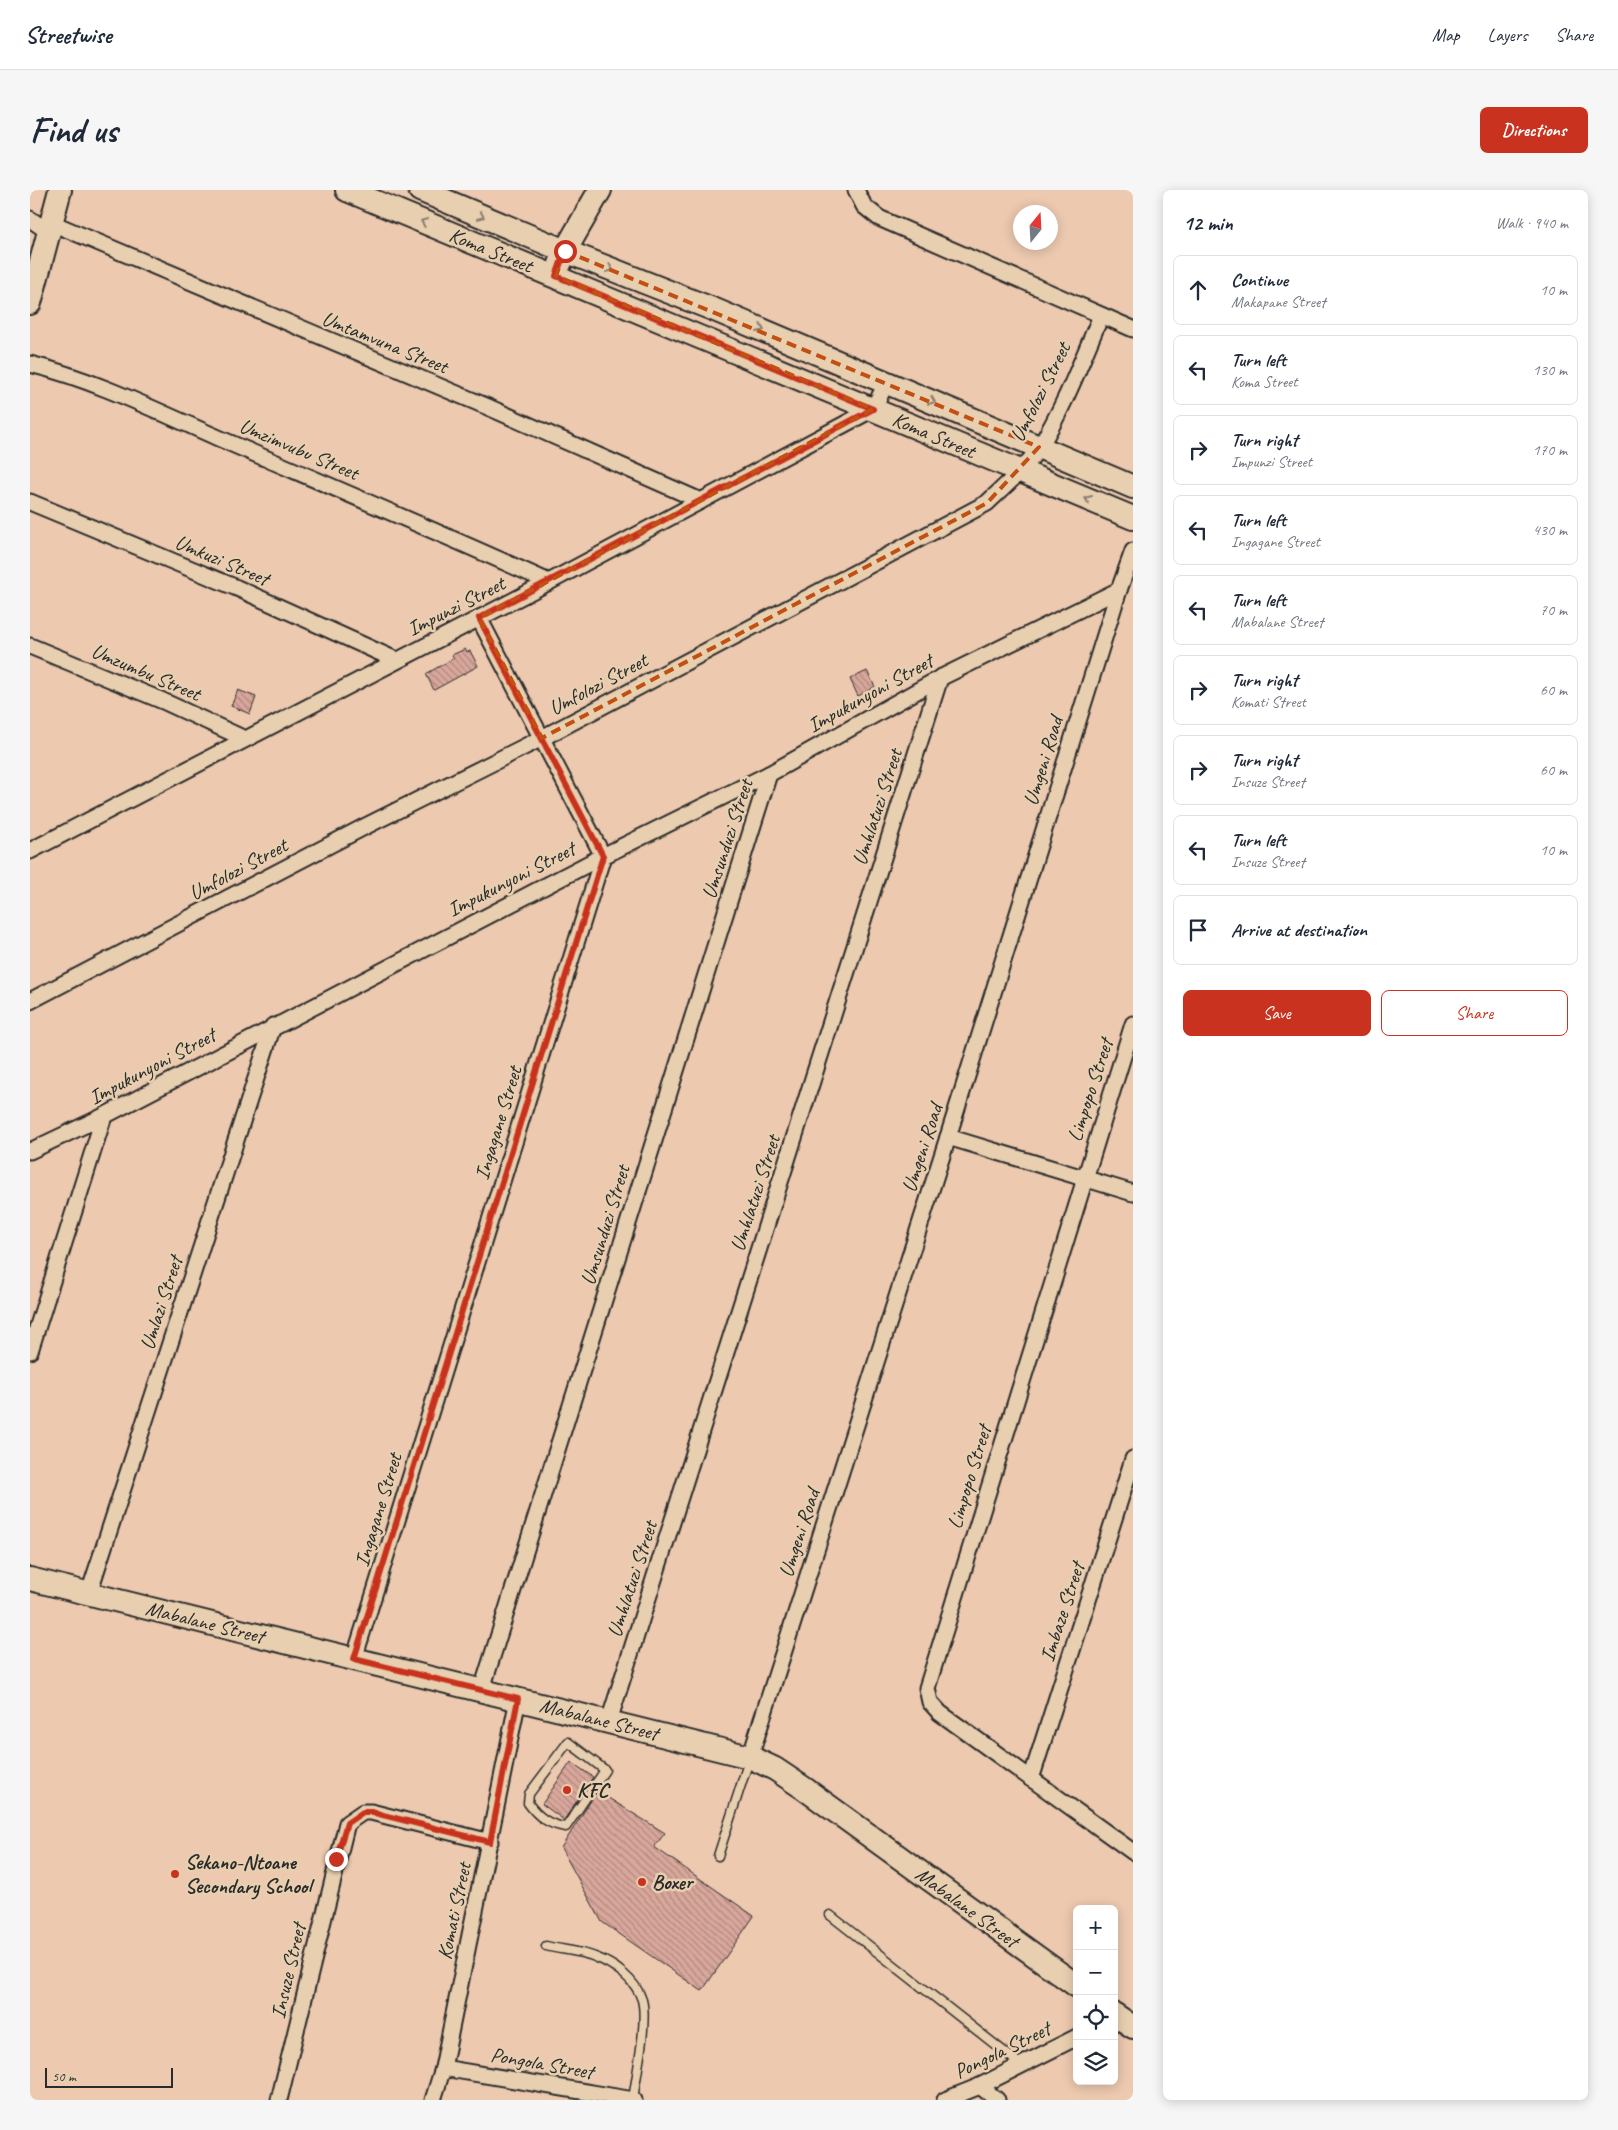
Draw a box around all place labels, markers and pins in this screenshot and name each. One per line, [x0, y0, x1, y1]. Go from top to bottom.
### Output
place label: KFC [577, 1777, 611, 1803]
marker: KFC [561, 1784, 573, 1796]
place label: Sekano-Ntoane Secondary School [185, 1849, 315, 1900]
marker: Sekano-Ntoane Secondary School [169, 1868, 181, 1880]
place label: Boxer [652, 1869, 695, 1895]
marker: Boxer [636, 1876, 648, 1888]

